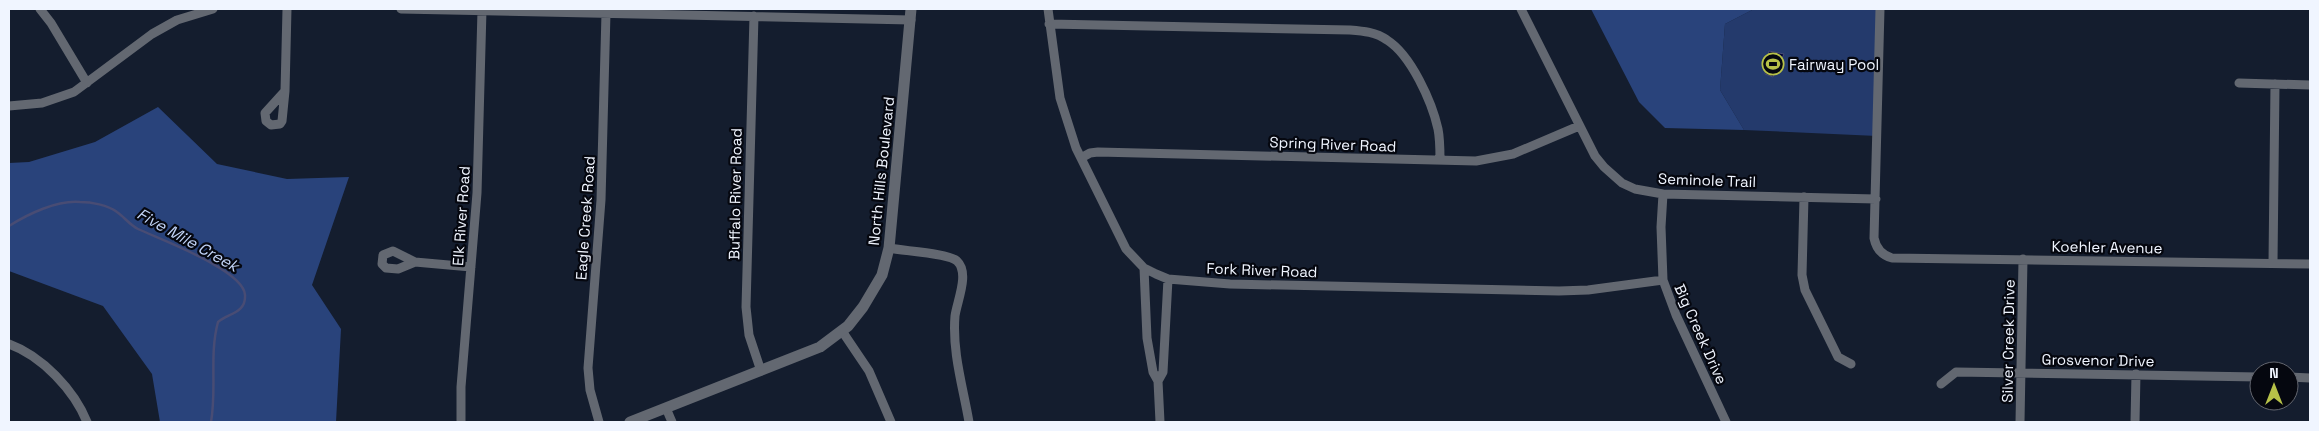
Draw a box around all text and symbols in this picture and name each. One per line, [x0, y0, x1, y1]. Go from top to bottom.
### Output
sports icon: Fairway Pool [1761, 52, 1785, 76]
place label: Fairway Pool [1789, 55, 1879, 74]
street label: North Hills Boulevard [864, 96, 898, 246]
street label: Buffalo River Road [724, 128, 746, 260]
street label: Spring River Road [1269, 132, 1397, 156]
street label: Eagle Creek Road [571, 155, 599, 281]
street label: Elk River Road [448, 165, 474, 267]
street label: Seminole Trail [1658, 169, 1756, 191]
water label: Five Mile Creek [133, 203, 245, 278]
street label: Koehler Avenue [2051, 237, 2163, 257]
street label: Fork River Road [1206, 259, 1318, 281]
street label: Silver Creek Drive [1997, 279, 2019, 403]
street label: Big Creek Drive [1670, 281, 1732, 387]
street label: Grosvenor Drive [2041, 350, 2155, 370]
north arrow [2249, 361, 2299, 411]
text: N [2269, 364, 2279, 382]

